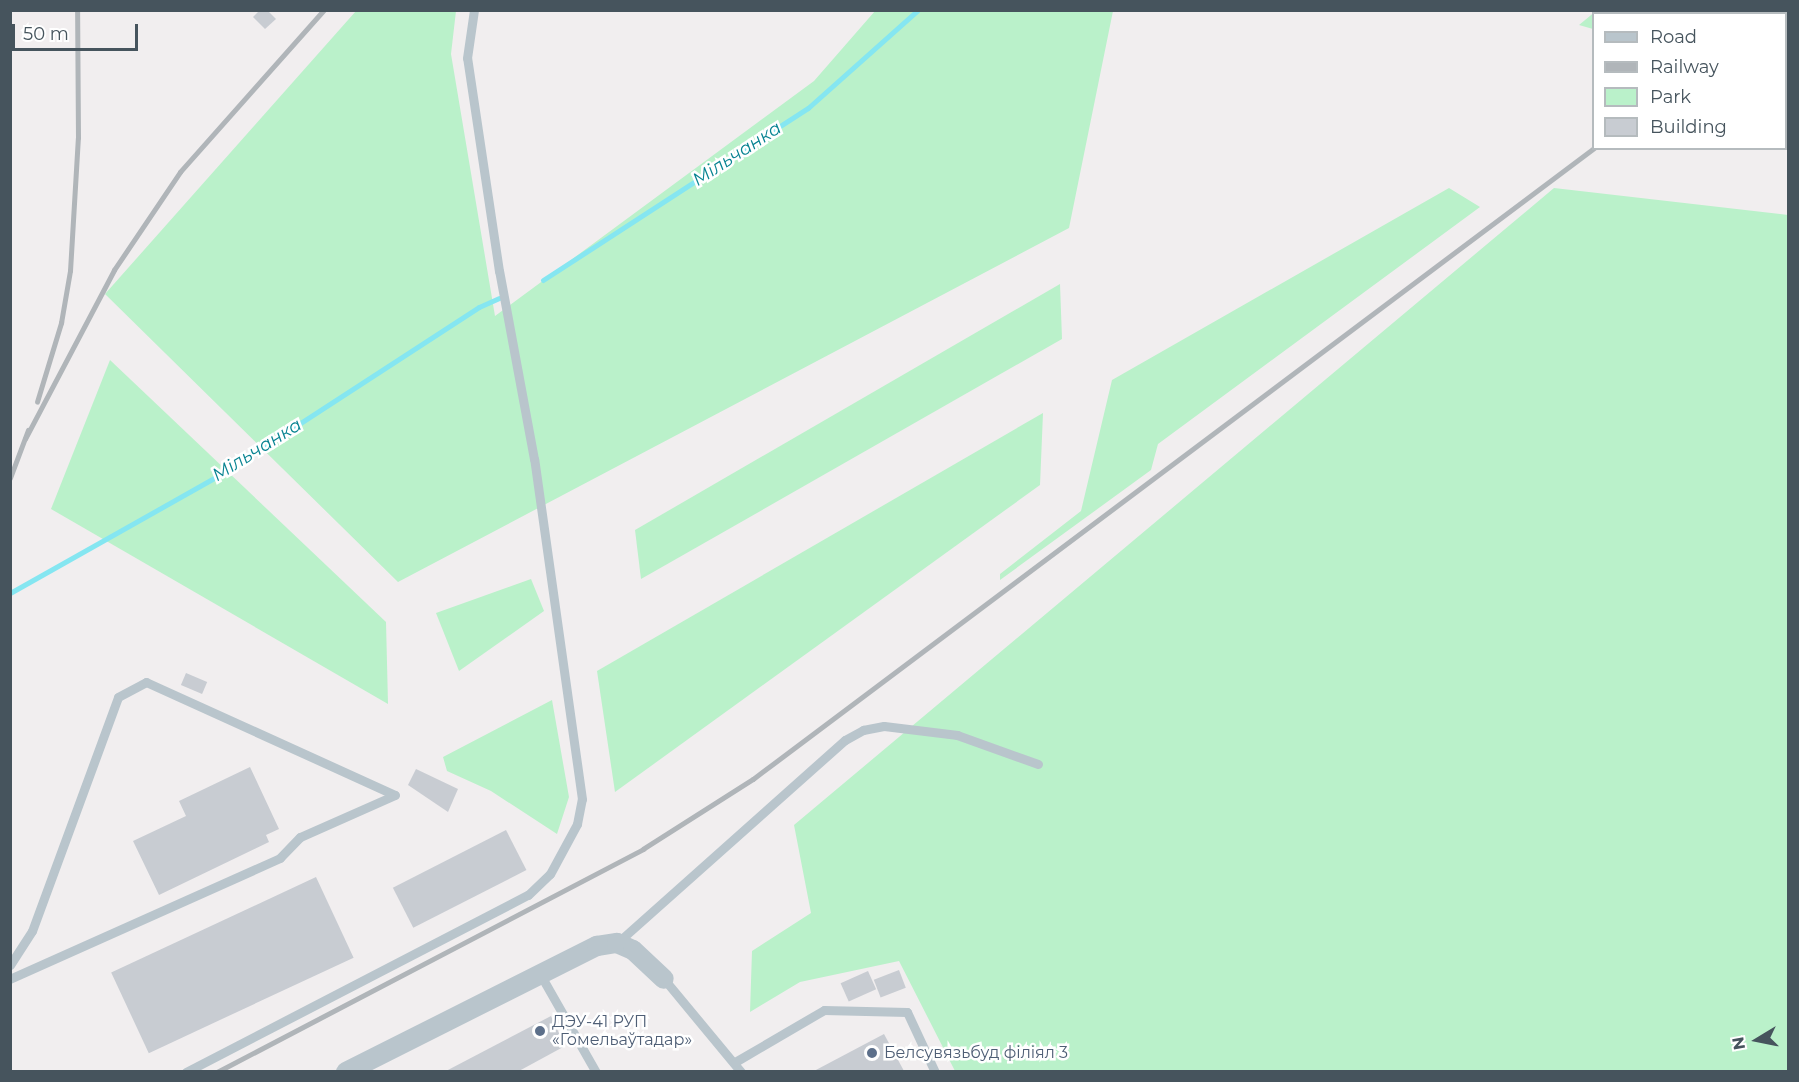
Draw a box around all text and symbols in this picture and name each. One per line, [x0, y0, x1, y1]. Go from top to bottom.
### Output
scale bar [15, 12, 141, 50]
legend [1592, 12, 1787, 150]
text: 50 m [23, 23, 69, 45]
text: Road [1650, 26, 1697, 48]
text: Railway [1650, 56, 1719, 78]
text: Park [1650, 86, 1691, 108]
text: Building [1650, 116, 1727, 138]
water label: Мільчанка [689, 117, 785, 191]
water label: Мільчанка [208, 414, 306, 486]
north arrow [1727, 1010, 1787, 1070]
place label: ДЭУ-41 РУП «Гомельаўтадар» [552, 1012, 692, 1050]
marker: ДЭУ-41 РУП «Гомельаўтадар» [533, 1024, 547, 1038]
text: N [1728, 1035, 1749, 1051]
place label: Белсувязьбуд філіял 3 [884, 1043, 1068, 1063]
marker: Белсувязьбуд філіял 3 [865, 1046, 879, 1060]

